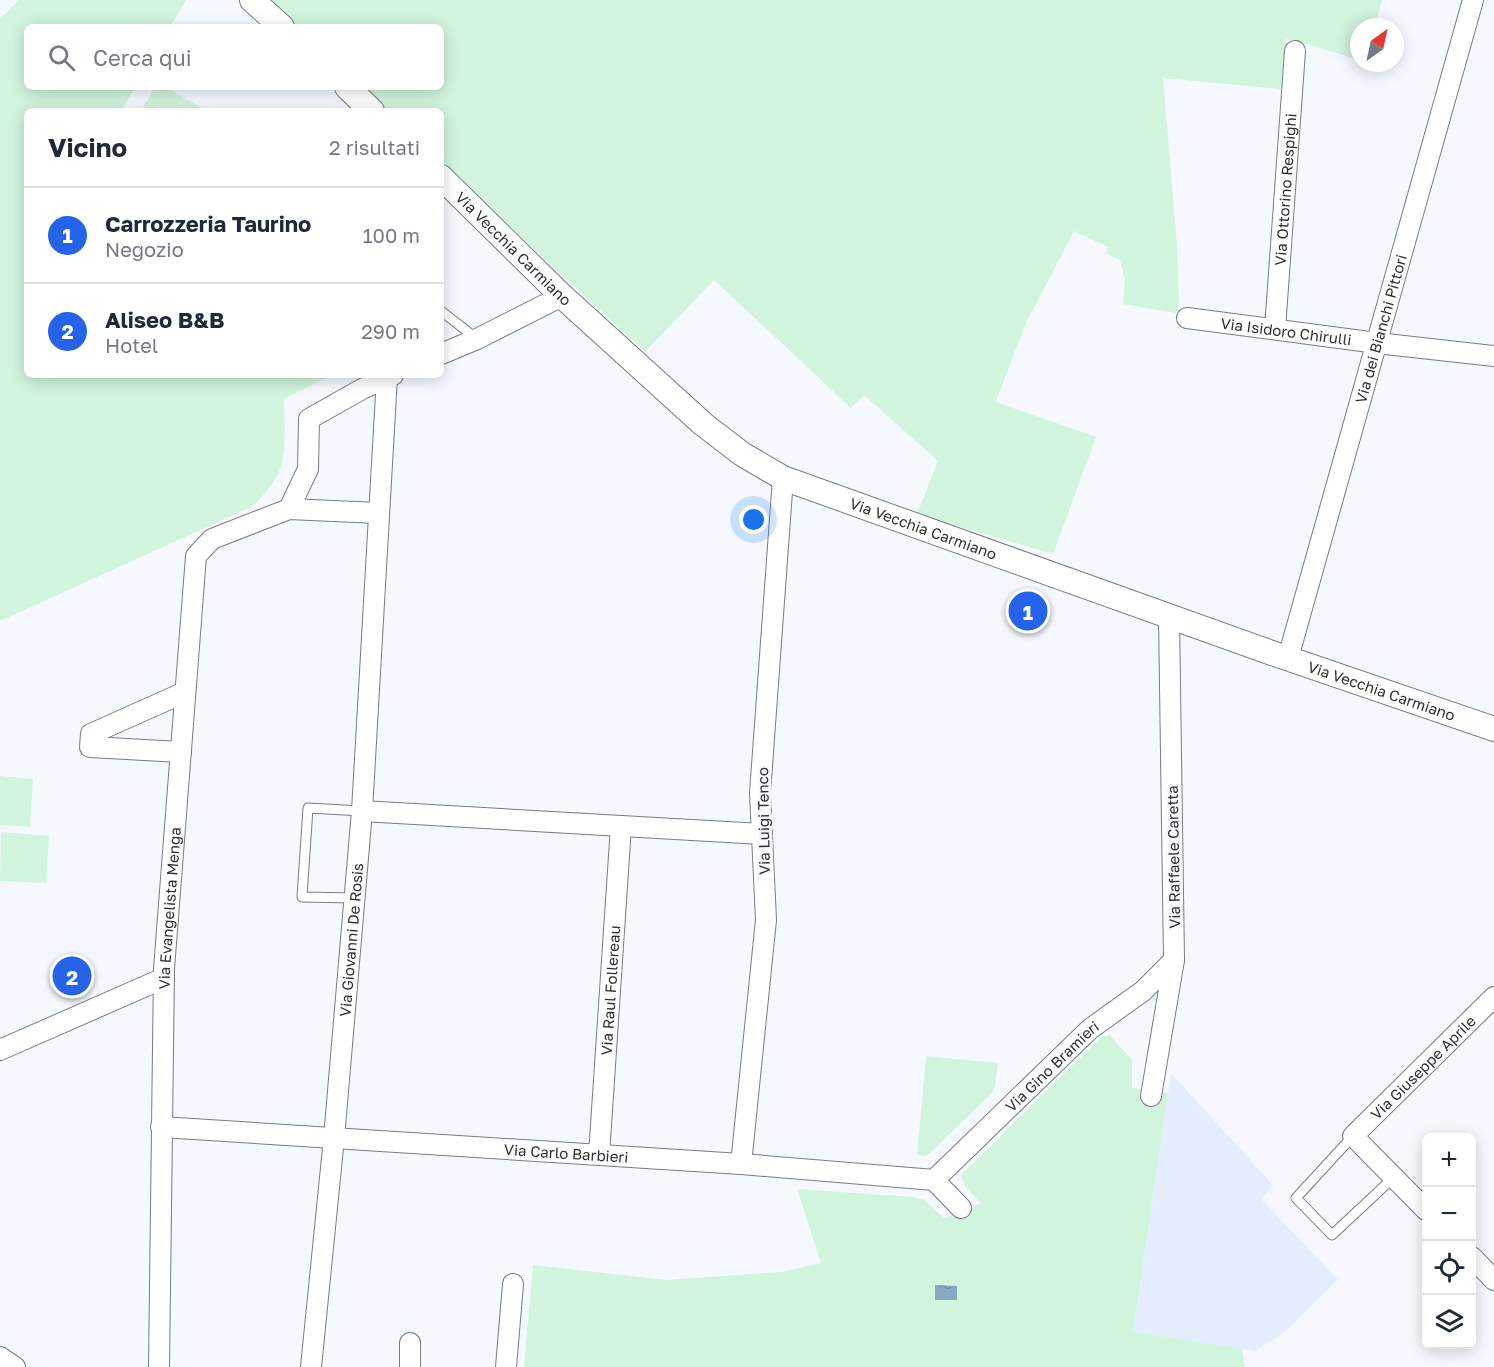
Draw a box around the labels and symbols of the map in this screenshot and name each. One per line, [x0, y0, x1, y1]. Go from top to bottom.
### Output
north arrow [1350, 18, 1404, 72]
street label: Via Ottorino Respighi [1271, 113, 1300, 266]
street label: Via Vecchia Carmiano [452, 188, 575, 309]
street label: Via dei Bianchi Pittori [1351, 252, 1410, 405]
street label: Via Isidoro Chirulli [1220, 314, 1353, 349]
street label: Via Vecchia Carmiano [848, 494, 999, 563]
your location [739, 505, 768, 534]
pin: 1 [1008, 588, 1048, 634]
street label: Via Vecchia Carmiano [1305, 657, 1458, 724]
street label: Via Luigi Tenco [753, 767, 773, 875]
street label: Via Raffaele Caretta [1163, 785, 1183, 929]
street label: Via Evangelista Menga [155, 826, 184, 989]
street label: Via Giovanni De Rosis [335, 862, 367, 1018]
street label: Via Raul Follereau [597, 925, 623, 1056]
pin: 2 [52, 954, 92, 998]
street label: Via Giuseppe Aprile [1367, 1011, 1479, 1123]
street label: Via Gino Bramieri [1001, 1017, 1102, 1115]
street label: Via Carlo Barbieri [503, 1140, 629, 1166]

